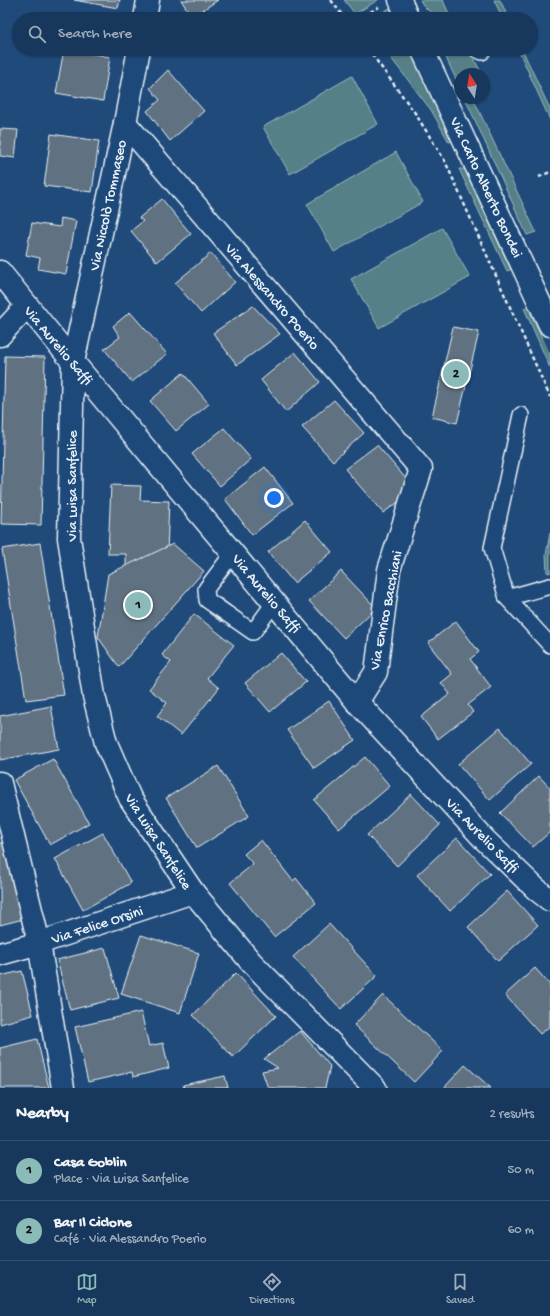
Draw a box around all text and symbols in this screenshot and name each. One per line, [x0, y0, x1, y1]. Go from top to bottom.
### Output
search box [12, 12, 538, 56]
icon: search [26, 23, 48, 45]
text: Search here [58, 25, 132, 43]
north arrow [454, 68, 490, 104]
street label: Via Carlo Alberto Bondei [444, 114, 526, 261]
street label: Via Niccolò Tommaseo [86, 138, 132, 273]
street label: Via Alessandro Poerio [220, 240, 323, 354]
street label: Via Aurelio Saffi [18, 302, 96, 390]
pin: 2 [443, 359, 469, 389]
street label: Via Luisa Sanfelice [64, 430, 82, 542]
your location [264, 488, 284, 508]
street label: Via Enrico Bacchiani [366, 549, 407, 673]
street label: Via Aurelio Saffi [226, 550, 304, 638]
pin: 1 [125, 590, 151, 620]
street label: Via Luisa Sanfelice [119, 790, 195, 894]
street label: Via Aurelio Saffi [440, 794, 522, 878]
street label: Via Felice Orsini [49, 903, 146, 950]
text: Nearby [16, 1104, 69, 1124]
text: 2 results [489, 1107, 534, 1122]
text: Casa Goblin [54, 1154, 127, 1172]
text: 1 [26, 1163, 32, 1178]
text: 50 m [507, 1163, 534, 1178]
text: Place · Via Luisa Sanfelice [54, 1172, 189, 1187]
text: Bar Il Ciclone [54, 1214, 132, 1232]
text: 2 [26, 1223, 32, 1238]
text: 60 m [508, 1223, 534, 1238]
text: Café · Via Alessandro Poerio [54, 1232, 207, 1247]
tab: Map [76, 1271, 98, 1307]
tab: Directions [250, 1271, 294, 1307]
tab: Saved [446, 1271, 474, 1307]

